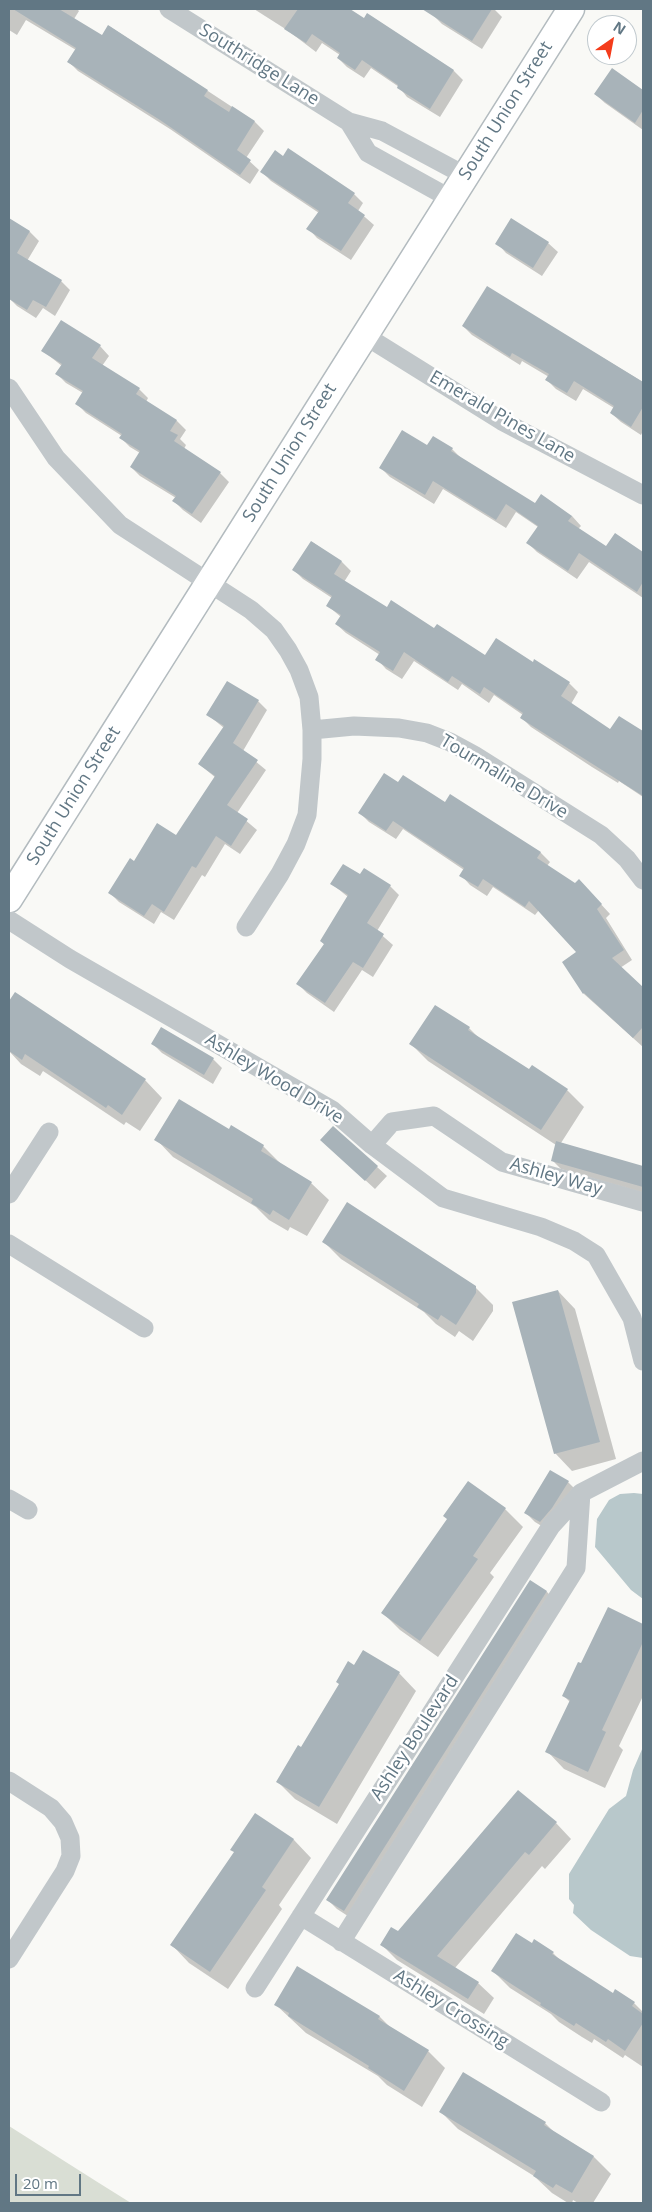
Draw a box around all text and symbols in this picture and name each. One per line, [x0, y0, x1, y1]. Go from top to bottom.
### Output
north arrow [587, 15, 637, 65]
text: N [610, 17, 630, 39]
street label: Southridge Lane [195, 19, 323, 111]
street label: South Union Street [455, 38, 557, 184]
street label: Emerald Pines Lane [425, 366, 579, 468]
street label: South Union Street [239, 380, 341, 526]
street label: South Union Street [23, 723, 125, 869]
street label: Tourmaline Drive [436, 730, 572, 824]
street label: Ashley Wood Drive [201, 1029, 347, 1129]
street label: Ashley Way [507, 1154, 605, 1200]
street label: Ashley Boulevard [366, 1671, 464, 1805]
street label: Ashley Crossing [390, 1965, 512, 2053]
scale bar [18, 2164, 84, 2196]
text: 20 m [23, 2173, 58, 2193]

